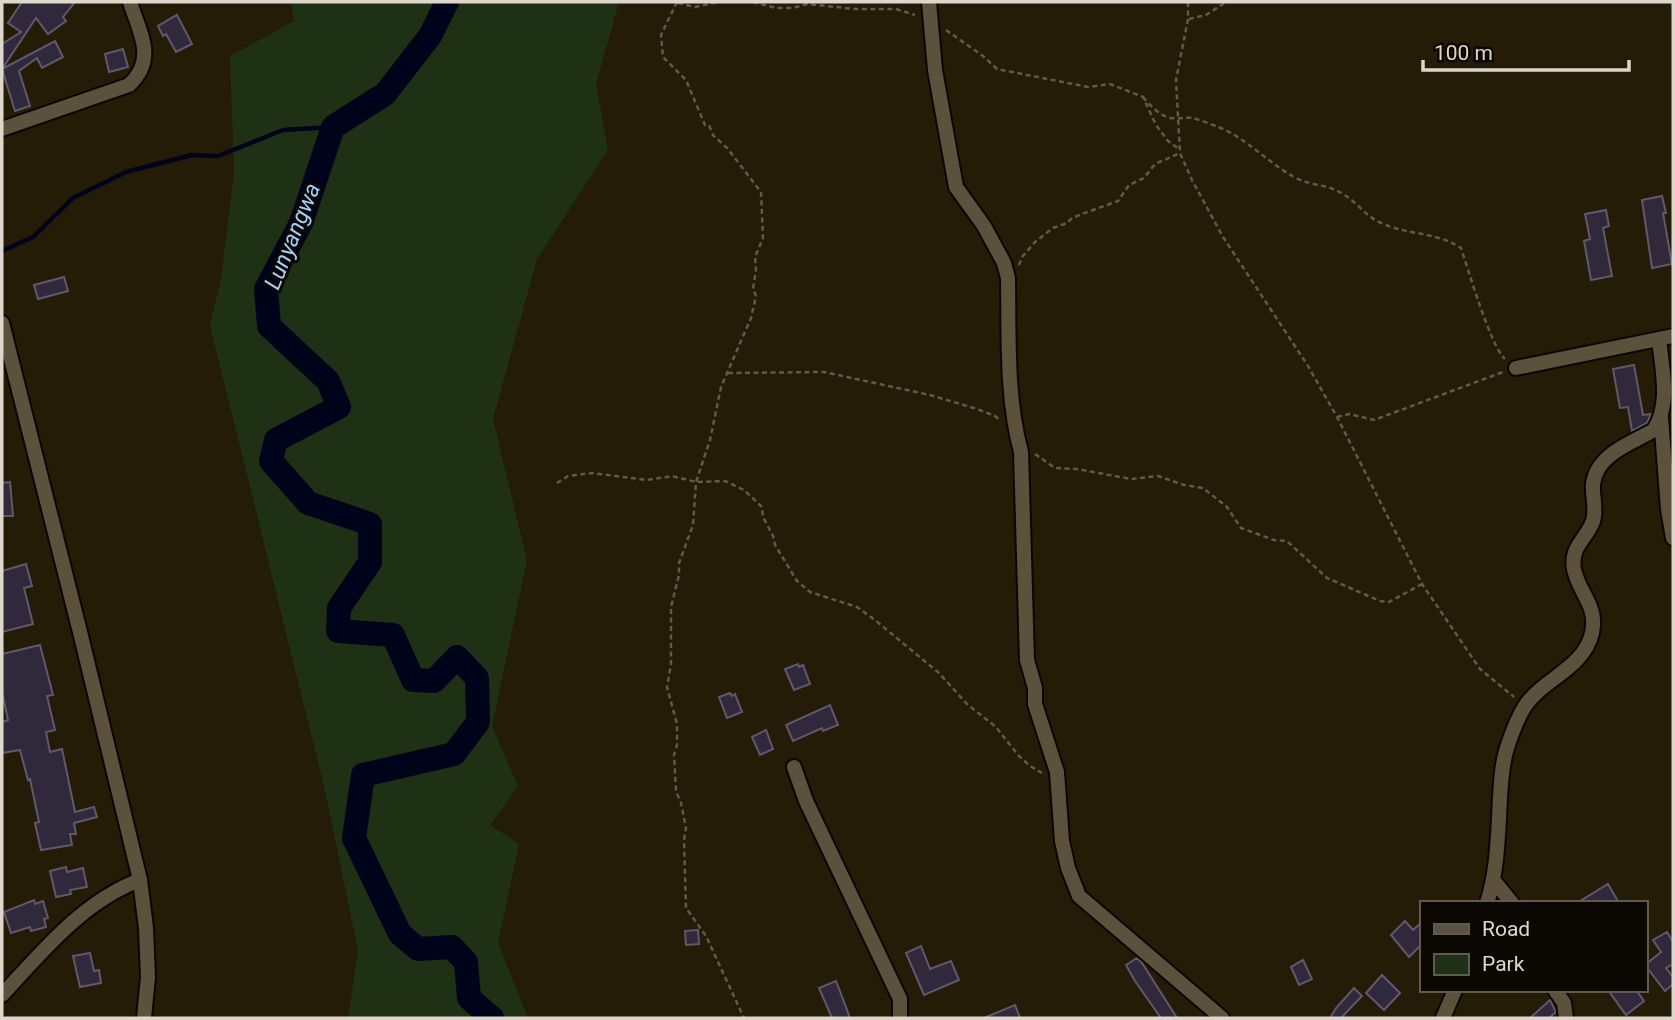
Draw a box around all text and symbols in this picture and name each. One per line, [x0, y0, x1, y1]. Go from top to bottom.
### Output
scale bar [1423, 28, 1630, 72]
text: 100 m [1434, 41, 1493, 65]
water label: Lunyangwa [259, 179, 326, 293]
legend [1420, 901, 1647, 992]
text: Road [1482, 917, 1530, 941]
text: Park [1482, 952, 1525, 976]

